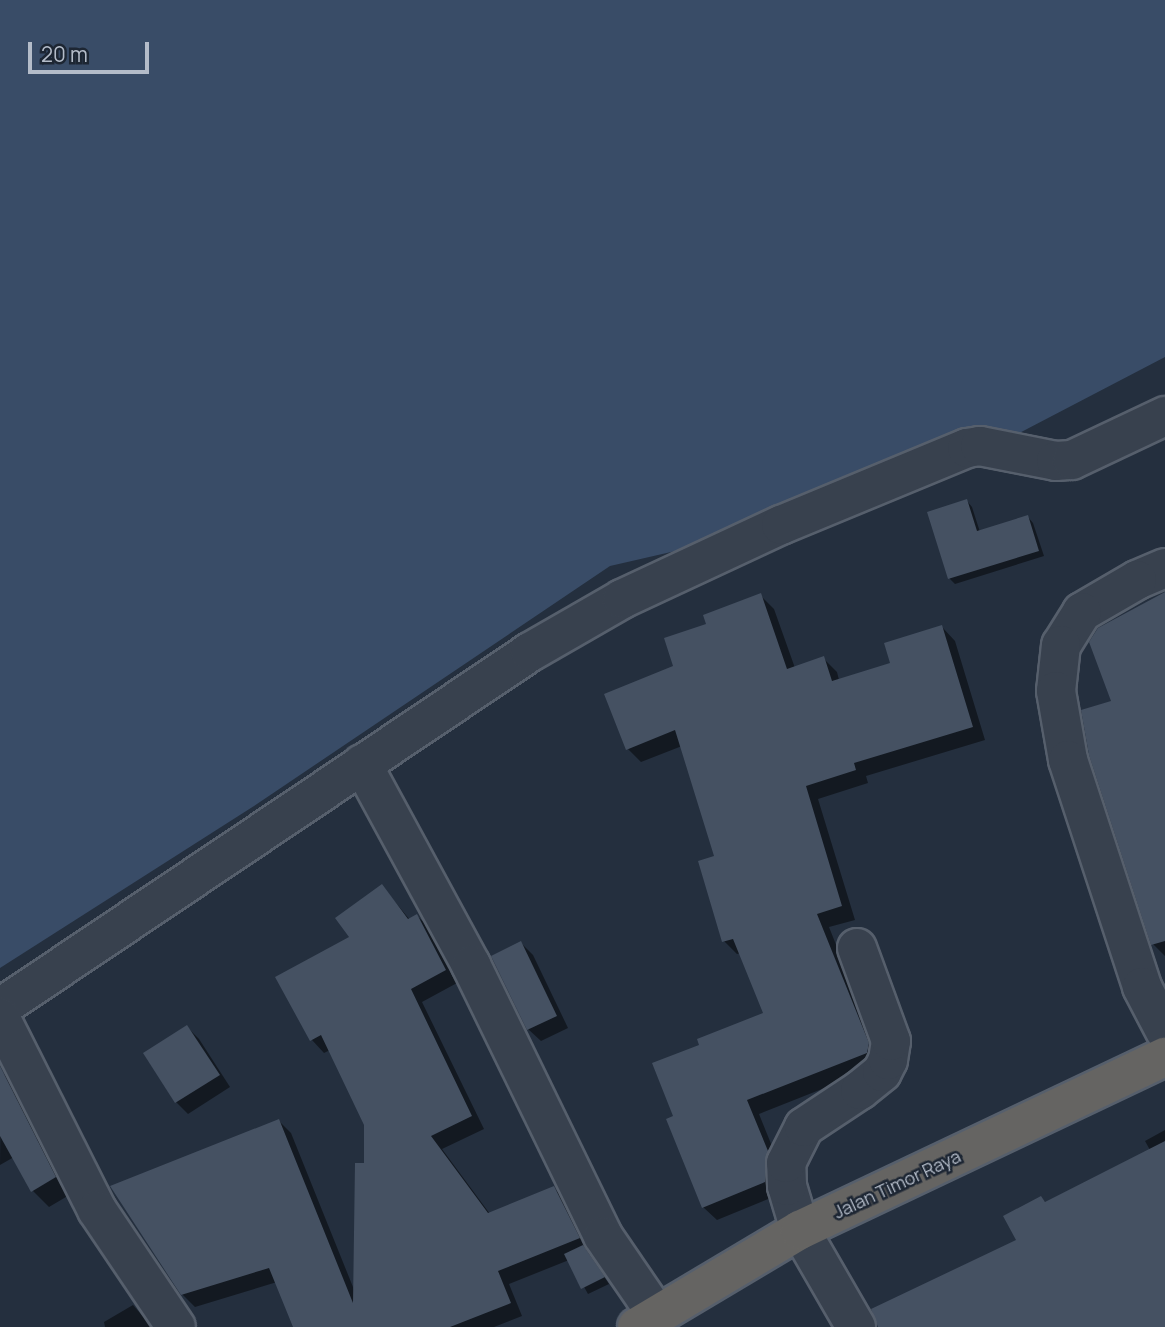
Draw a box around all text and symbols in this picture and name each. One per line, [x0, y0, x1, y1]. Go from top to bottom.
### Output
scale bar [32, 28, 152, 72]
text: 20 m [41, 40, 88, 68]
street label: Jalan Timor Raya [830, 1145, 964, 1223]

